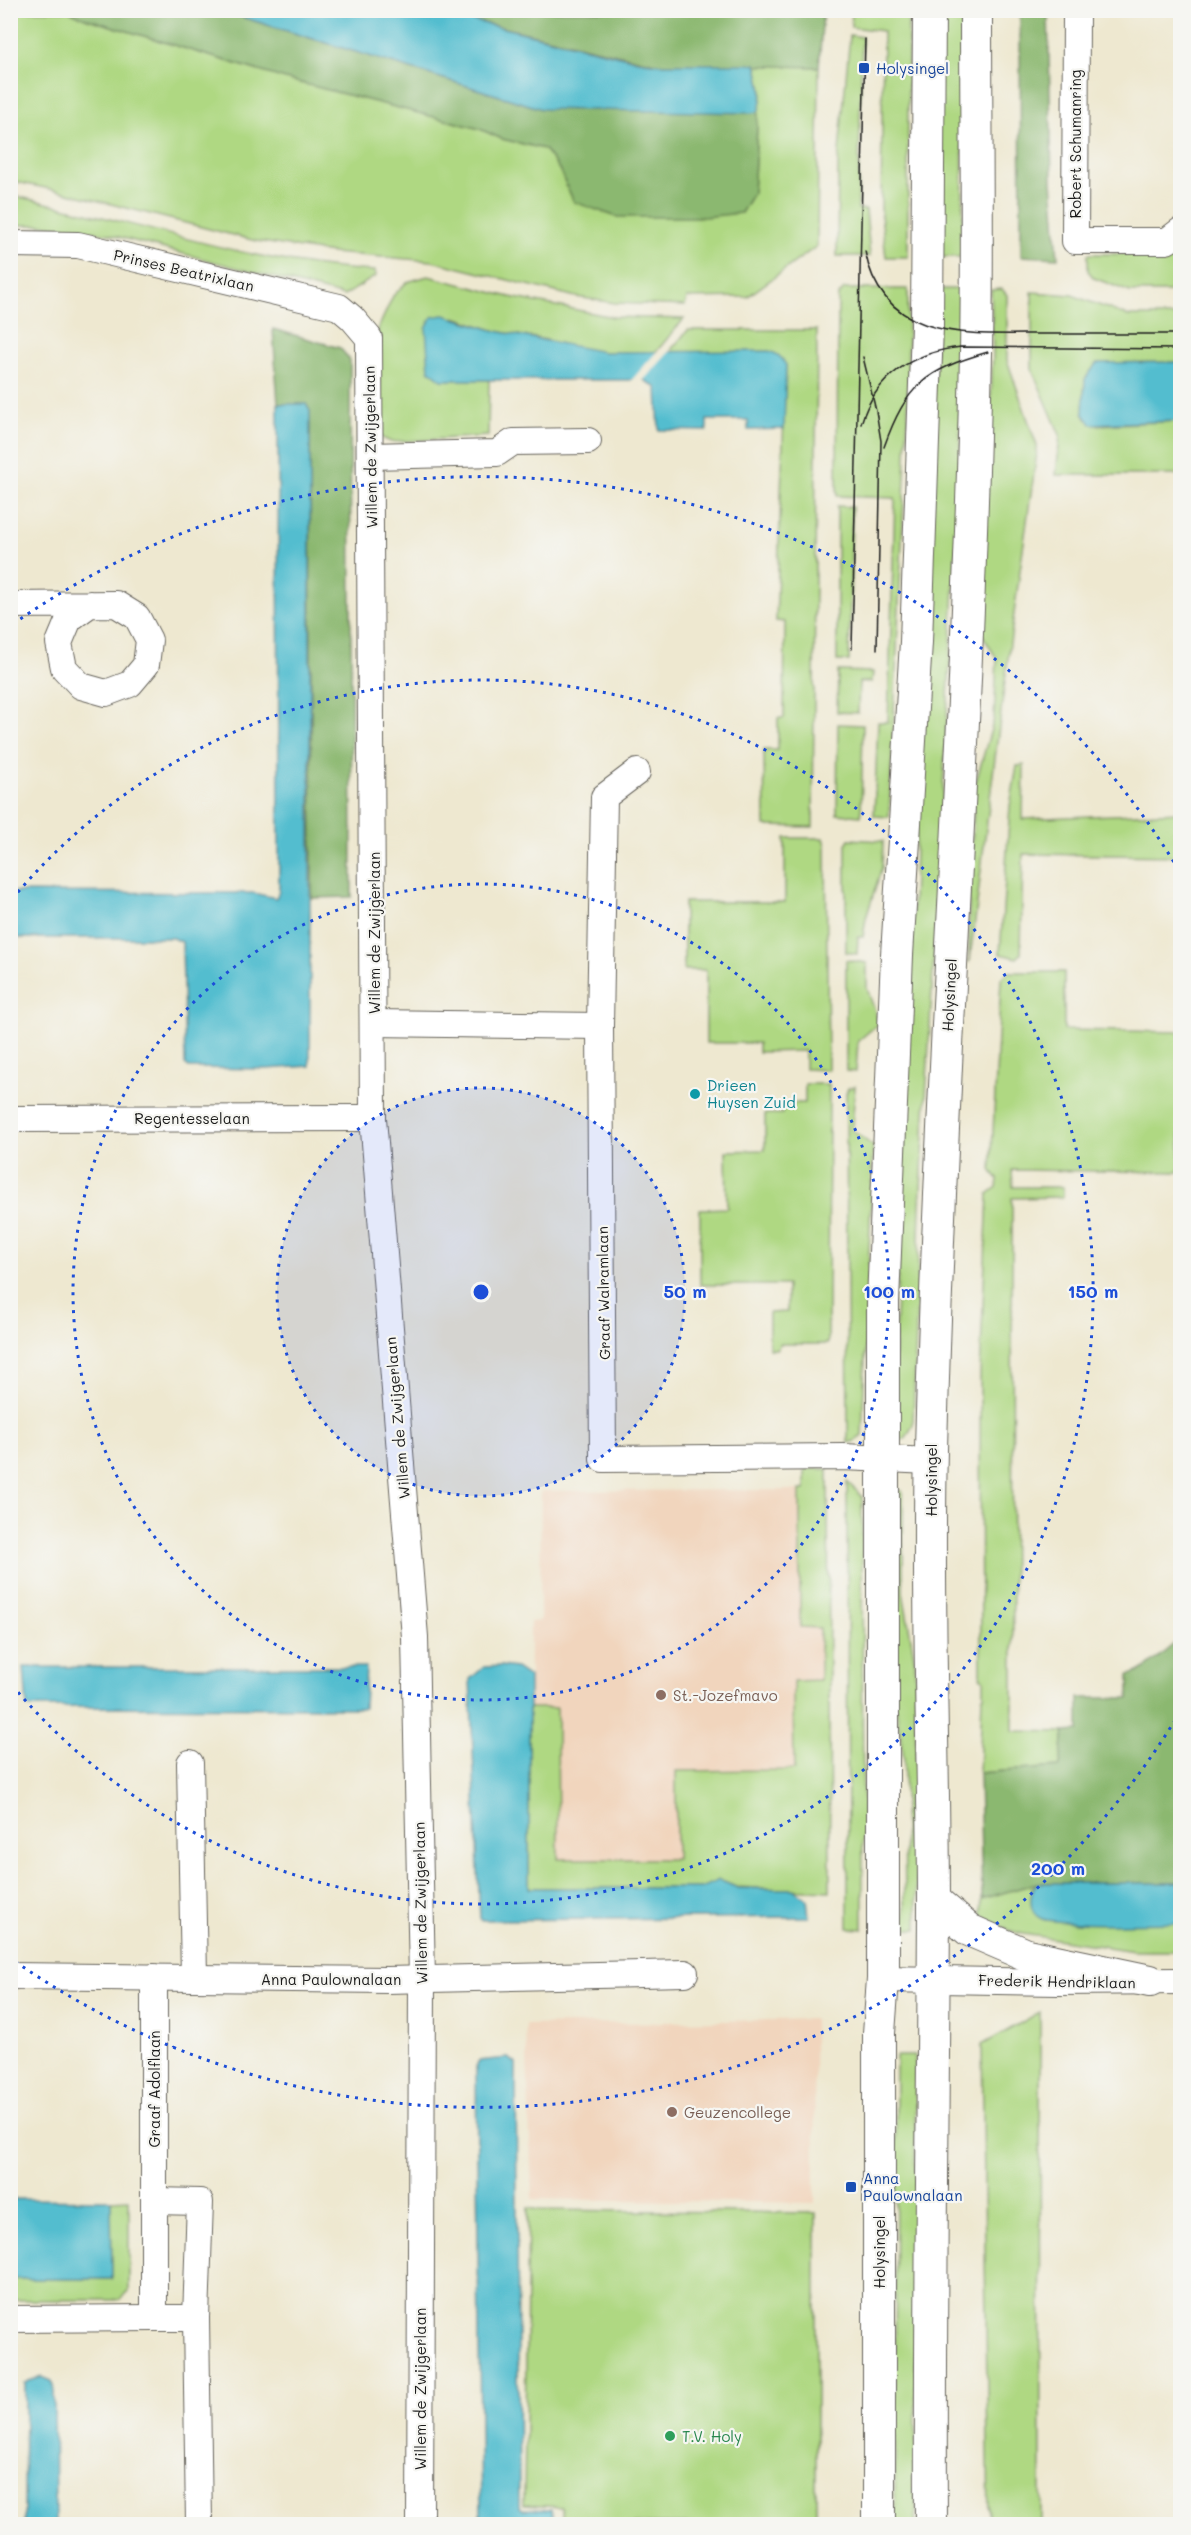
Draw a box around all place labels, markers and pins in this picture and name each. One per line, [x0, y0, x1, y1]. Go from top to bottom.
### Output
place label: Holysingel [876, 58, 949, 78]
marker: Holysingel [857, 61, 871, 75]
place label: Drieen Huysen Zuid [707, 1075, 796, 1112]
marker: Drieen Huysen Zuid [688, 1087, 702, 1101]
centre of rings [471, 1282, 491, 1302]
place label: St.-Jozefmavo [673, 1685, 778, 1705]
marker: St.-Jozefmavo [654, 1688, 668, 1702]
place label: Geuzencollege [684, 2102, 791, 2122]
marker: Geuzencollege [665, 2105, 679, 2119]
place label: Anna Paulownalaan [863, 2168, 962, 2205]
marker: Anna Paulownalaan [844, 2180, 858, 2194]
place label: T.V. Holy [682, 2426, 742, 2446]
marker: T.V. Holy [663, 2429, 677, 2443]

